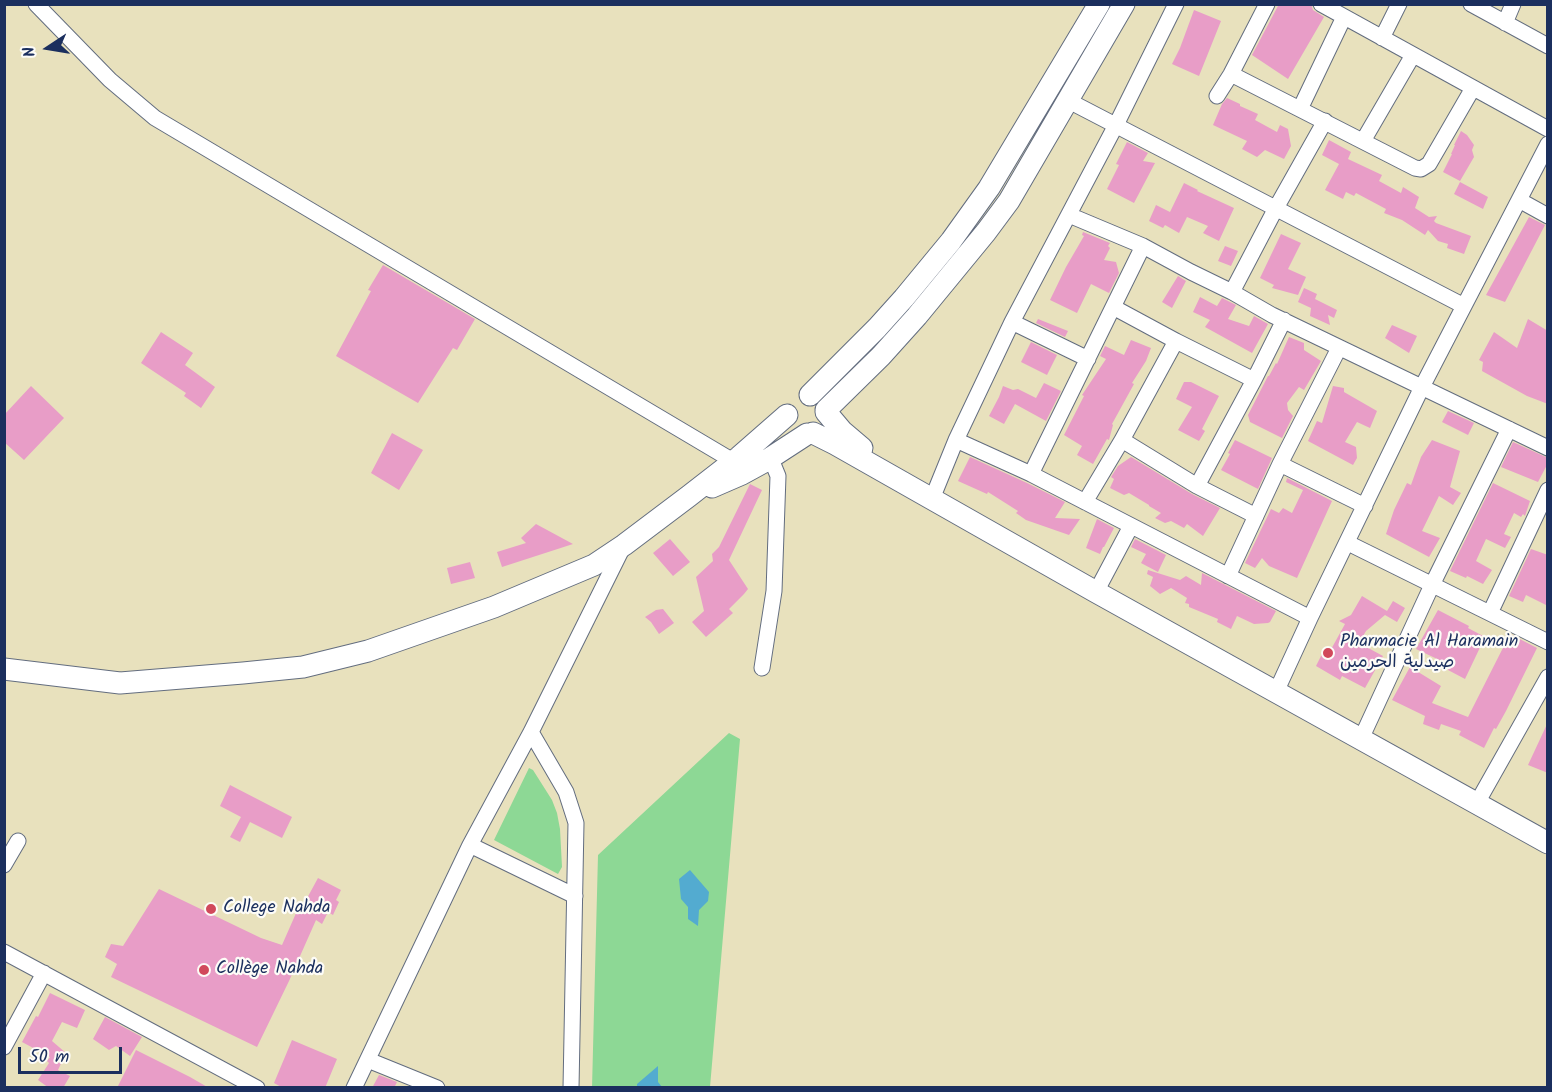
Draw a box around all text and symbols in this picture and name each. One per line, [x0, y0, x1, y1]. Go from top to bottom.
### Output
north arrow [18, 18, 78, 78]
text: N [17, 44, 43, 59]
place label: Pharmacie Al Haramain صيدلية الحرمين [1340, 632, 1518, 674]
marker: Pharmacie Al Haramain صيدلية الحرمين [1321, 646, 1335, 660]
place label: College Nahda [223, 898, 330, 920]
marker: College Nahda [204, 902, 218, 916]
place label: Collège Nahda [216, 959, 323, 981]
marker: Collège Nahda [197, 963, 211, 977]
scale bar [21, 1035, 124, 1073]
text: 50 m [29, 1043, 69, 1072]

